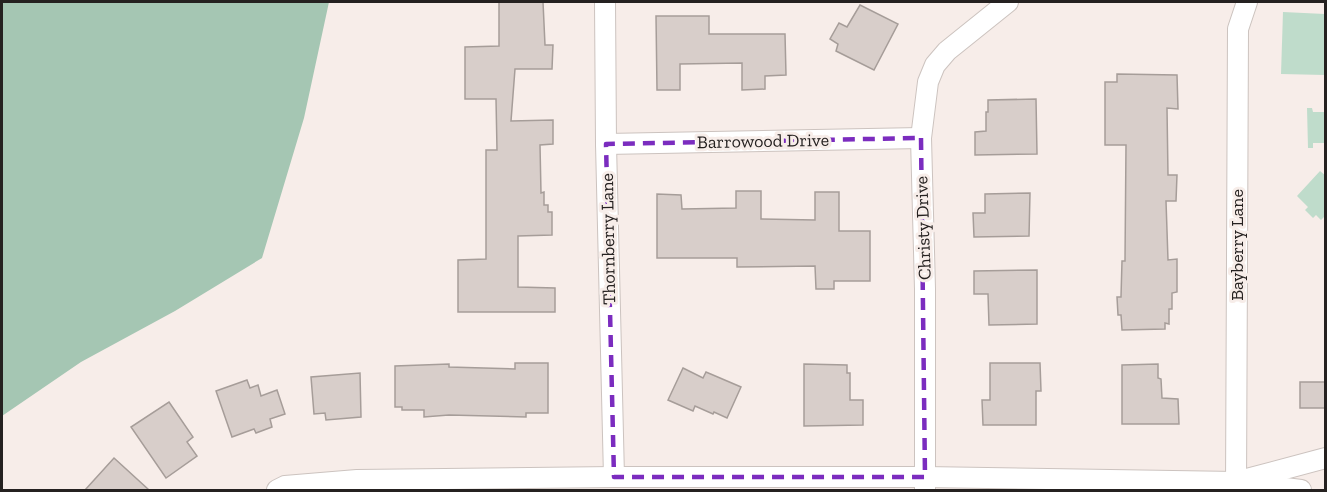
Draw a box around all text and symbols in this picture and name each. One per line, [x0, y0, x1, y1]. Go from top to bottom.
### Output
street label: Barrowood Drive [697, 129, 829, 153]
street label: Thornberry Lane [596, 173, 620, 305]
street label: Christy Drive [910, 176, 936, 280]
street label: Bayberry Lane [1226, 189, 1248, 301]

